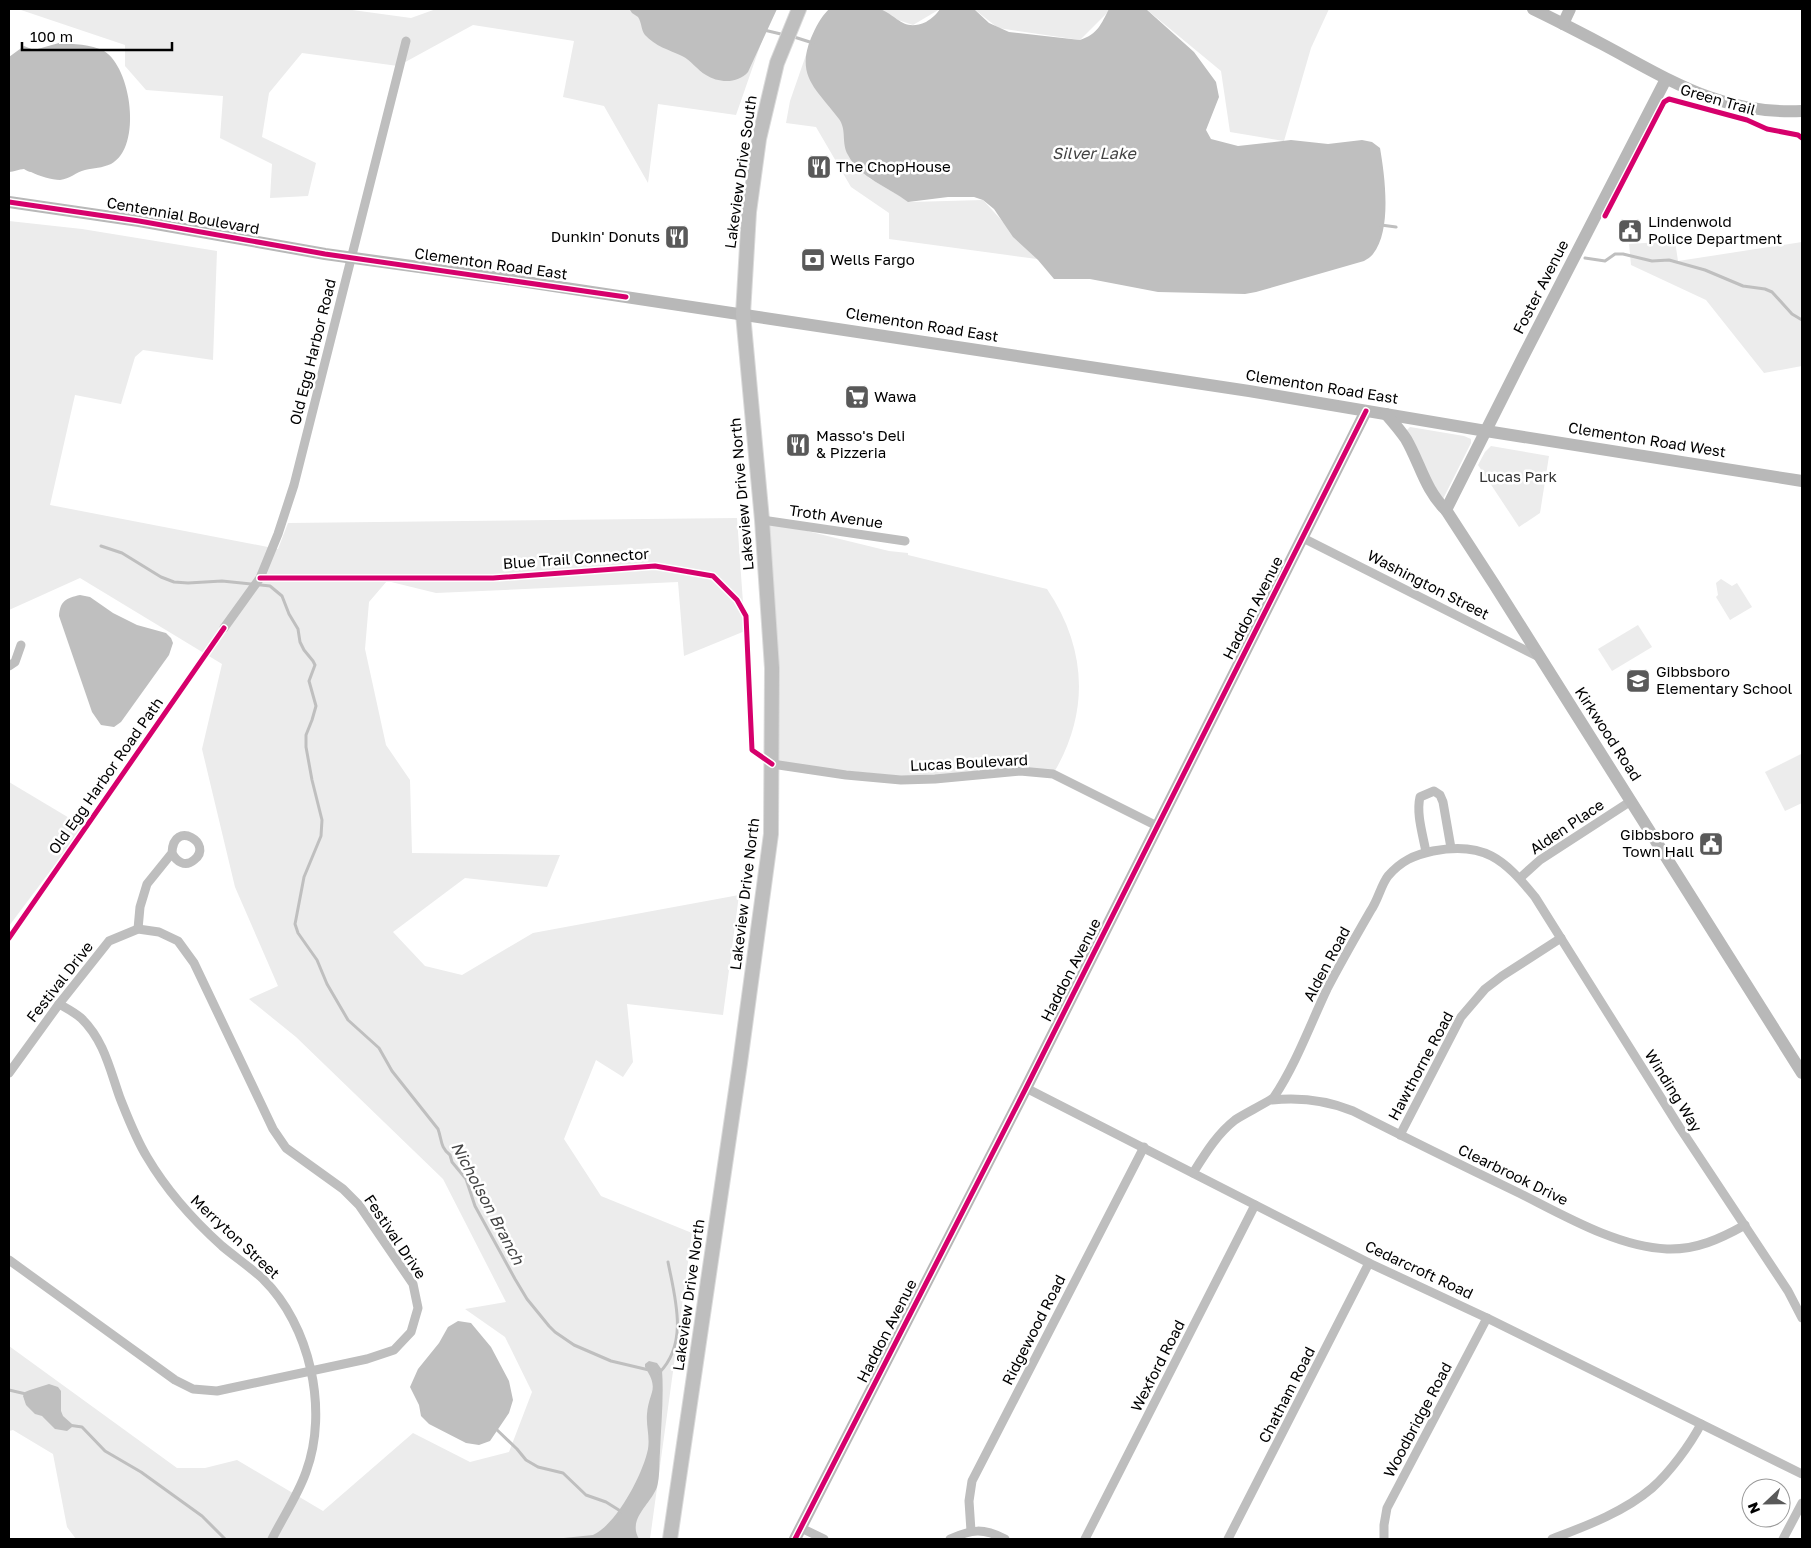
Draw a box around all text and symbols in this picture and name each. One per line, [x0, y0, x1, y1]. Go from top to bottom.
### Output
scale bar [22, 20, 172, 52]
text: 100 m [30, 27, 73, 45]
street label: Green Trail [1678, 80, 1758, 118]
street label: Lakeview Drive South [720, 94, 760, 250]
water label: Silver Lake [1052, 143, 1138, 163]
restaurant icon: The ChopHouse [806, 154, 832, 180]
place label: The ChopHouse [836, 157, 951, 175]
street label: Centennial Boulevard [105, 193, 261, 237]
place label: Lindenwold Police Department [1648, 212, 1782, 247]
public building icon: Lindenwold Police Department [1617, 218, 1643, 244]
restaurant icon: Dunkin' Donuts [664, 224, 690, 250]
place label: Dunkin' Donuts [551, 227, 660, 245]
street label: Foster Avenue [1509, 236, 1572, 337]
street label: Clementon Road East [413, 243, 569, 283]
bank icon: Wells Fargo [800, 247, 826, 273]
place label: Wells Fargo [830, 250, 915, 268]
street label: Old Egg Harbor Road [285, 277, 339, 427]
street label: Clementon Road East [844, 303, 1000, 345]
street label: Clementon Road East [1244, 365, 1400, 407]
supermarket icon: Wawa [844, 384, 870, 410]
place label: Wawa [874, 387, 916, 405]
street label: Lakeview Drive North [725, 417, 757, 571]
street label: Clementon Road West [1567, 418, 1727, 460]
place label: Masso's Deli & Pizzeria [816, 426, 905, 461]
restaurant icon: Masso's Deli & Pizzeria [785, 432, 811, 458]
park label: Lucas Park [1479, 467, 1558, 485]
street label: Troth Avenue [788, 501, 885, 532]
street label: Blue Trail Connector [502, 544, 650, 572]
street label: Washington Street [1365, 546, 1492, 623]
street label: Haddon Avenue [1218, 553, 1286, 662]
place label: Gibbsboro Elementary School [1656, 662, 1792, 697]
school or university icon: Gibbsboro Elementary School [1625, 668, 1651, 694]
street label: Kirkwood Road [1572, 683, 1646, 784]
street label: Old Egg Harbor Road Path [44, 694, 166, 857]
street label: Lucas Boulevard [909, 750, 1028, 774]
street label: Alden Place [1526, 795, 1607, 857]
street label: Lakeview Drive North [726, 817, 762, 971]
place label: Gibbsboro Town Hall [1620, 825, 1694, 860]
public building icon: Gibbsboro Town Hall [1698, 831, 1724, 857]
street label: Haddon Avenue [1036, 915, 1104, 1024]
street label: Alden Road [1299, 923, 1353, 1004]
street label: Festival Drive [22, 937, 97, 1025]
street label: Hawthorne Road [1384, 1008, 1456, 1123]
street label: Winding Way [1641, 1046, 1707, 1135]
water label: Nicholson Branch [447, 1138, 529, 1269]
street label: Clearbrook Drive [1455, 1140, 1572, 1209]
street label: Merryton Street [187, 1190, 284, 1282]
street label: Festival Drive [361, 1191, 431, 1282]
street label: Lakeview Drive North [668, 1218, 708, 1372]
street label: Cedarcroft Road [1363, 1236, 1476, 1302]
street label: Ridgewood Road [998, 1272, 1069, 1388]
street label: Haddon Avenue [852, 1276, 920, 1385]
street label: Wexford Road [1126, 1317, 1188, 1414]
street label: Chatham Road [1254, 1344, 1318, 1446]
street label: Woodbridge Road [1379, 1359, 1455, 1480]
north arrow [1741, 1478, 1791, 1528]
text: N [1744, 1500, 1763, 1516]

